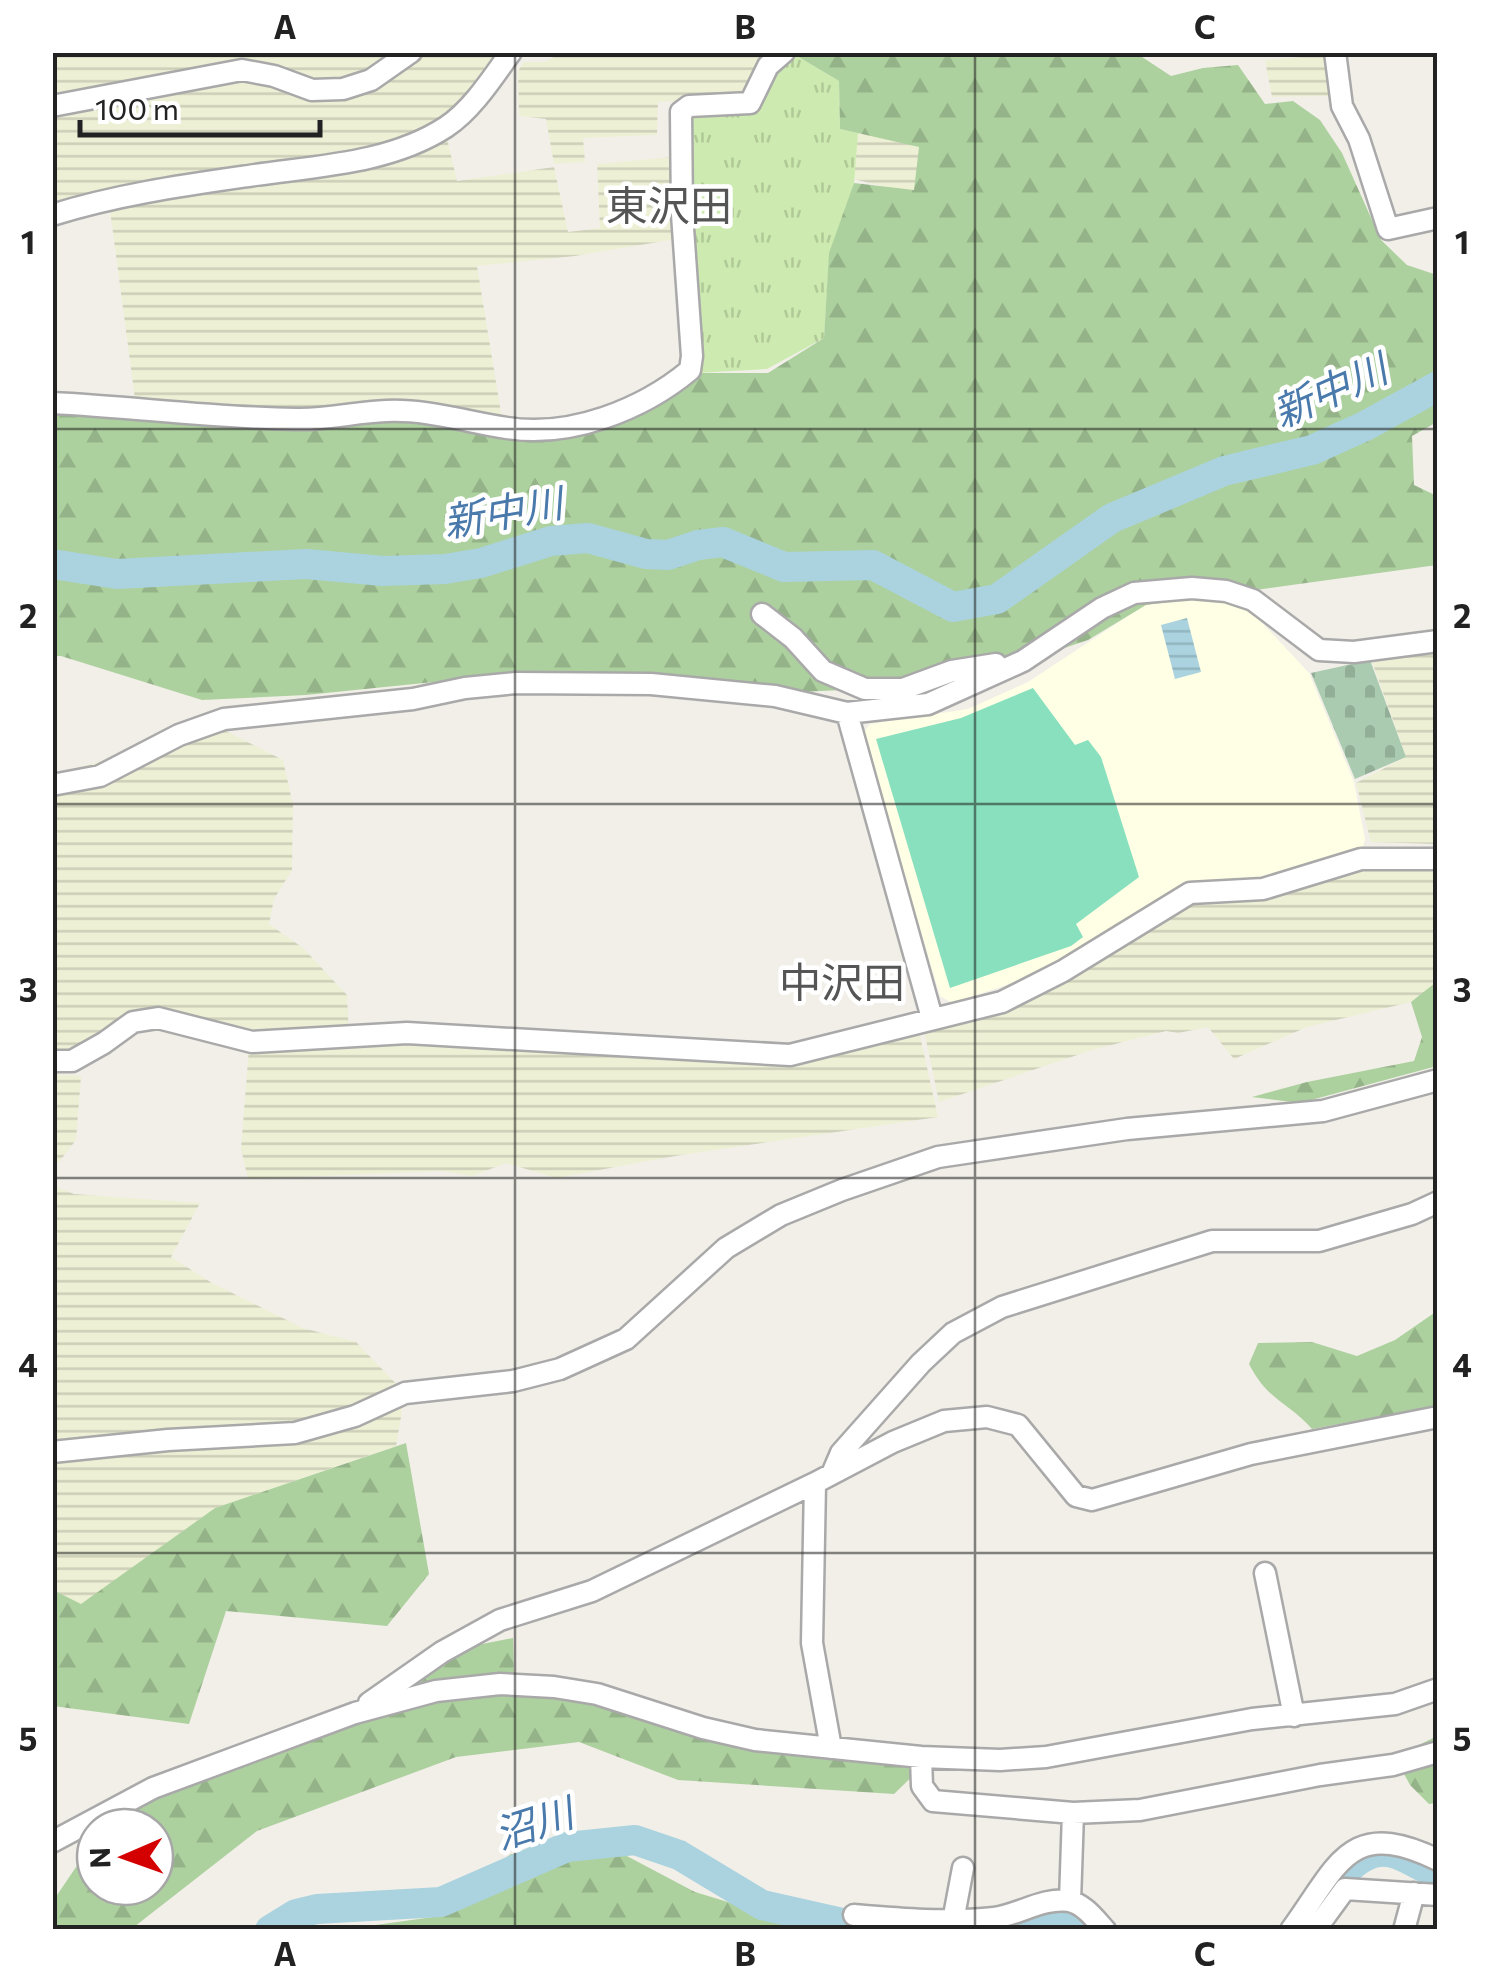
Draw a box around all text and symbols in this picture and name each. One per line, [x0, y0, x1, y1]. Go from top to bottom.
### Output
text: A [274, 6, 297, 46]
text: B [734, 6, 756, 46]
text: C [1194, 6, 1216, 46]
scale bar [80, 75, 320, 137]
text: 100 m [95, 89, 179, 126]
district label: 東沢田 [606, 178, 732, 230]
text: 1 [21, 221, 35, 261]
text: 1 [1455, 221, 1469, 261]
water label: 新中川 [1264, 340, 1397, 436]
water label: 新中川 [439, 475, 570, 545]
text: 2 [19, 595, 37, 635]
text: 2 [1453, 595, 1471, 635]
district label: 中沢田 [779, 955, 905, 1007]
text: 3 [19, 969, 37, 1009]
text: 3 [1453, 969, 1471, 1009]
text: 4 [18, 1344, 38, 1384]
text: 4 [1452, 1344, 1472, 1384]
text: 5 [19, 1718, 37, 1758]
text: 5 [1453, 1718, 1471, 1758]
water label: 沼川 [488, 1785, 583, 1857]
north arrow [75, 1807, 175, 1907]
text: N [82, 1847, 116, 1869]
text: A [274, 1933, 297, 1973]
text: B [734, 1933, 756, 1973]
text: C [1194, 1933, 1216, 1973]

